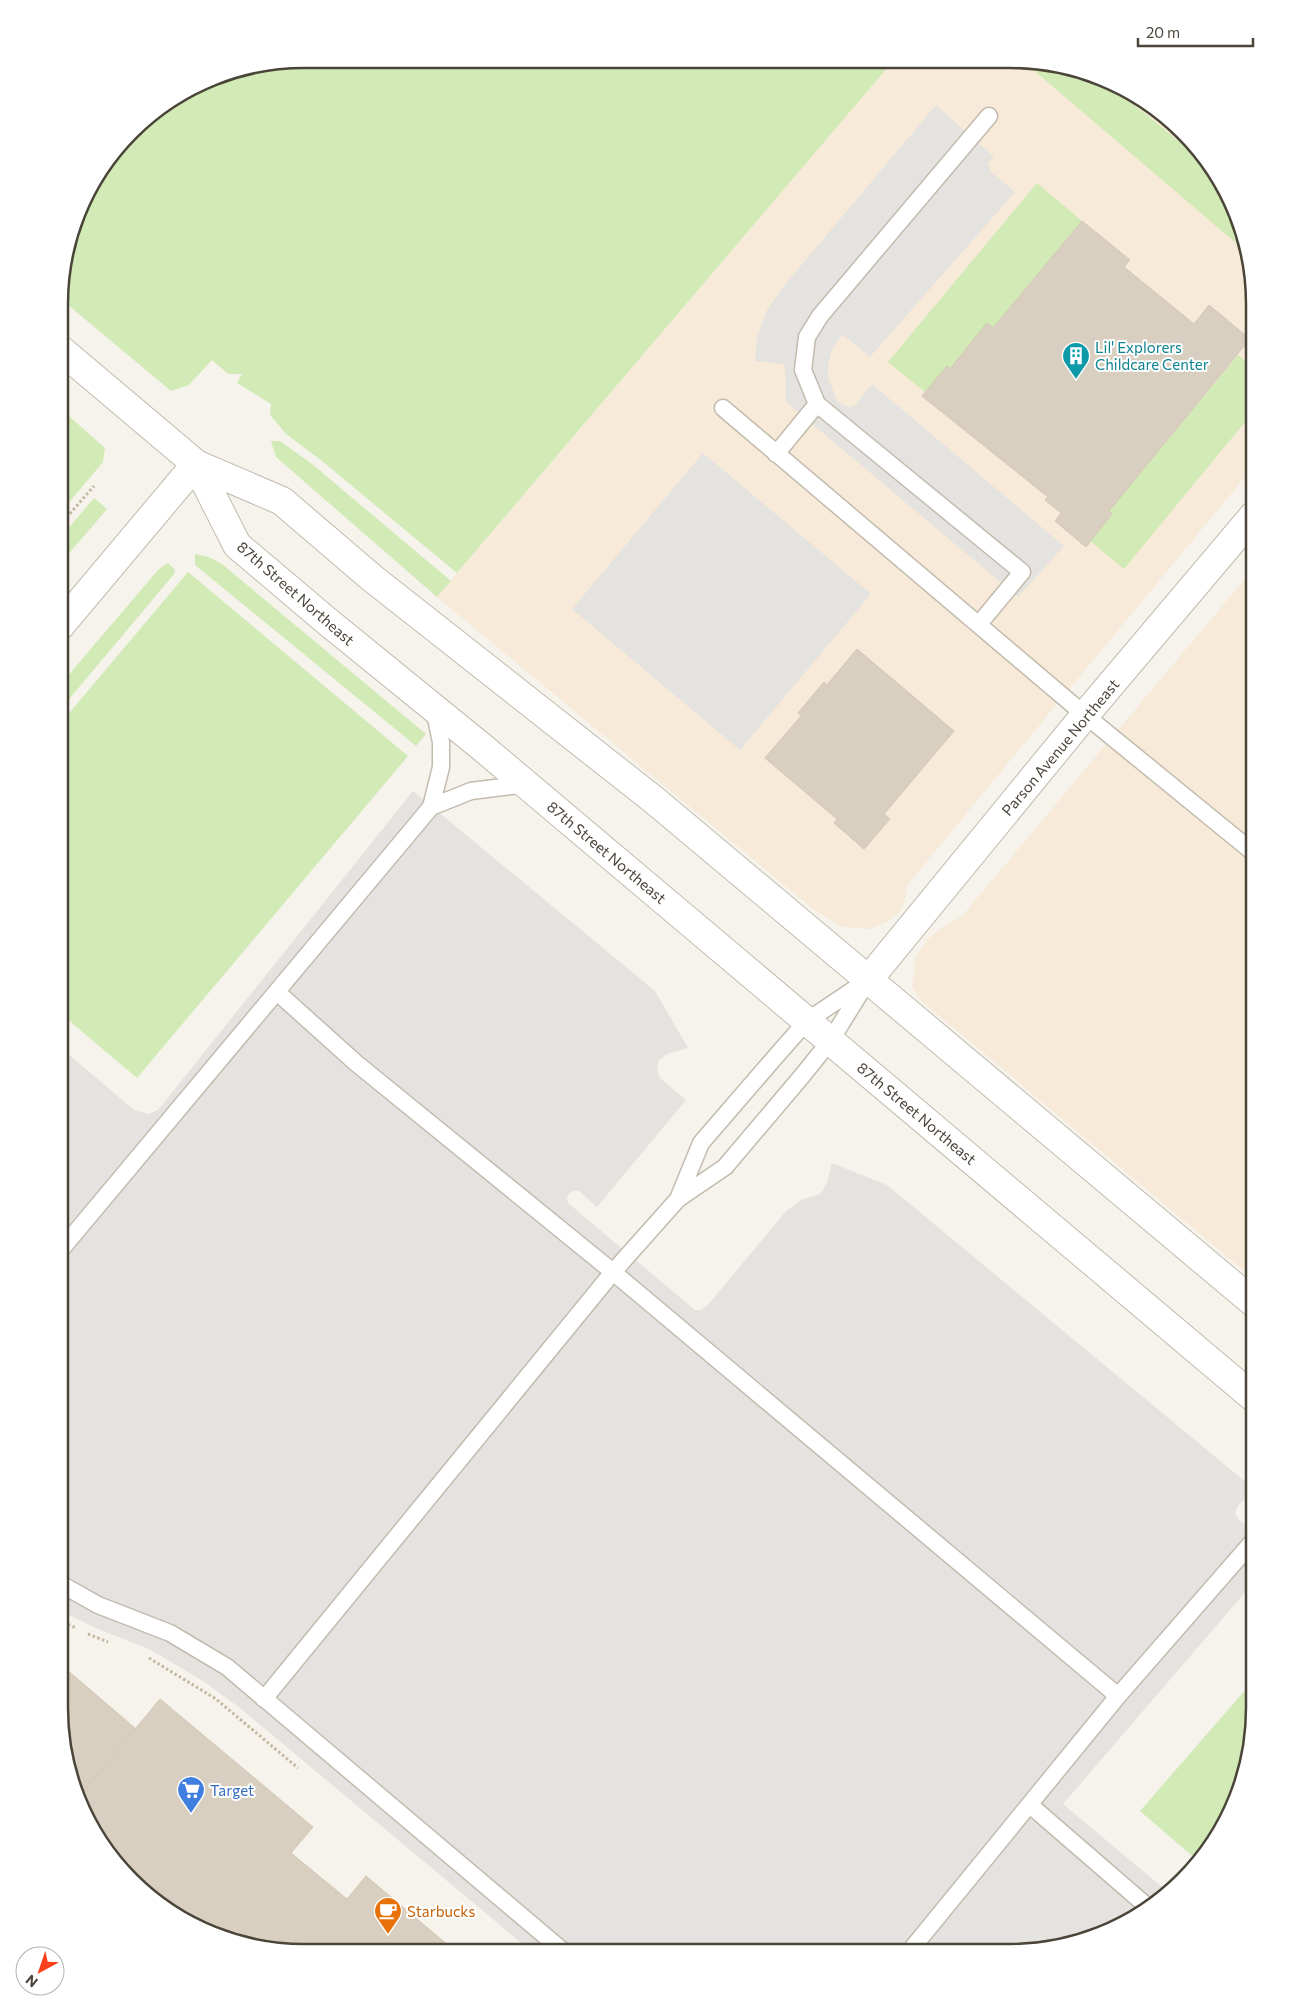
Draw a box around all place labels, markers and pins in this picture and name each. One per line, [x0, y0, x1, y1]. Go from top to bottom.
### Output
place label: Lil' Explorers Childcare Center [1095, 338, 1209, 373]
building icon: Lil' Explorers Childcare Center [1061, 341, 1091, 380]
supermarket icon: Target [176, 1775, 206, 1814]
place label: Target [210, 1781, 254, 1799]
cafe icon: Starbucks [373, 1896, 403, 1935]
place label: Starbucks [407, 1902, 475, 1920]

